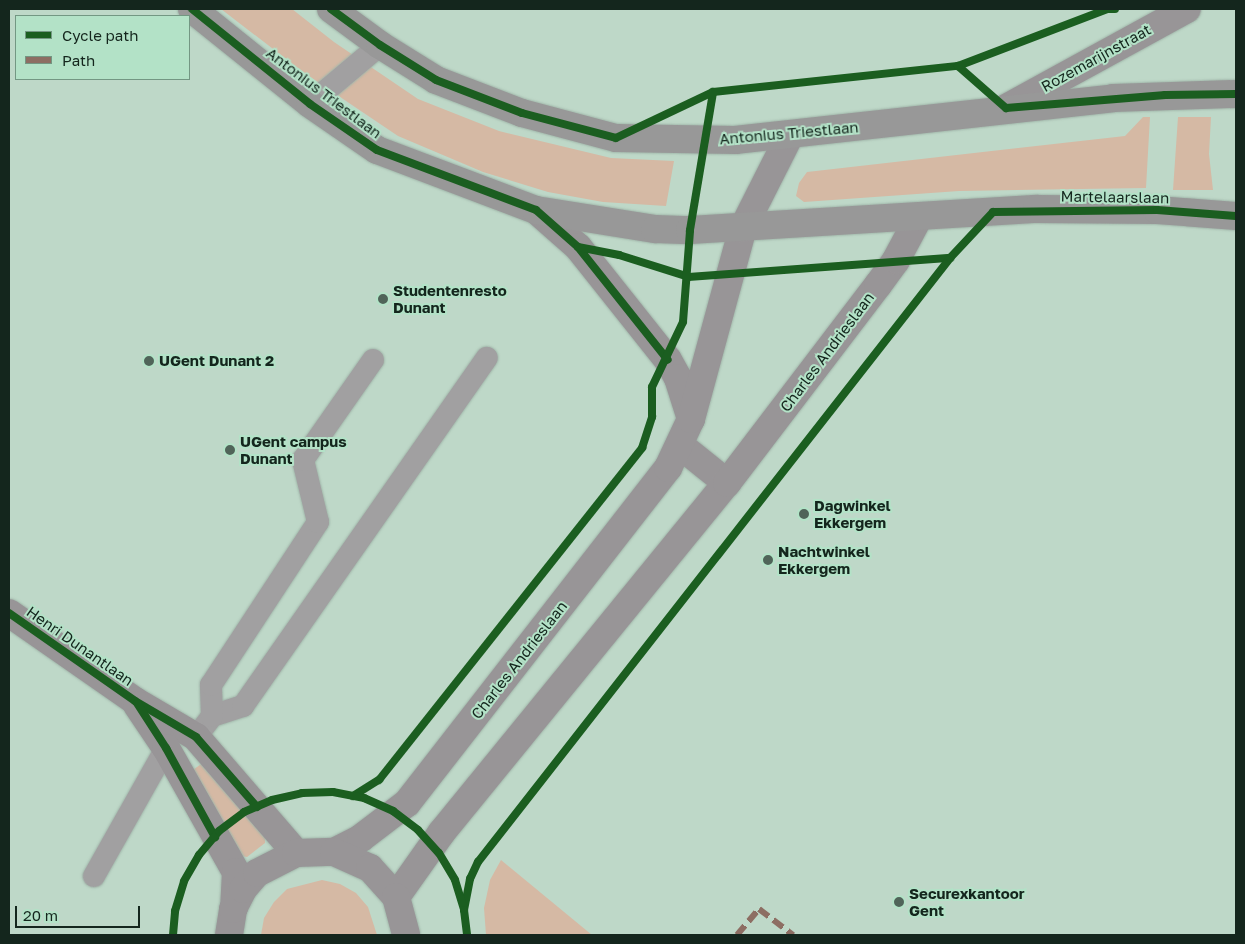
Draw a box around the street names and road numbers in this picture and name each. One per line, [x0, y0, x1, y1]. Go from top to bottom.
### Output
street label: Rozemarijnstraat [1038, 20, 1154, 96]
street label: Antonius Triestlaan [263, 44, 385, 142]
street label: Antonius Triestlaan [719, 118, 859, 148]
street label: Martelaarslaan [1060, 187, 1170, 207]
street label: Charles Andrieslaan [776, 289, 878, 415]
street label: Charles Andrieslaan [467, 597, 571, 723]
street label: Henri Dunantlaan [23, 602, 137, 690]

